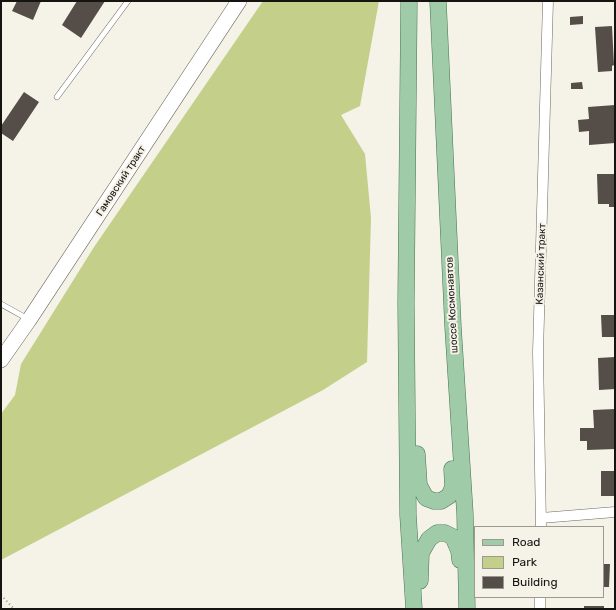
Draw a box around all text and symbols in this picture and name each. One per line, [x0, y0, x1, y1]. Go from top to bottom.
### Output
street label: Гамовский тракт [94, 144, 148, 218]
street label: Казанский тракт [534, 223, 548, 305]
street label: шоссе Космонавтов [443, 257, 461, 353]
legend [474, 526, 604, 598]
text: Road [512, 535, 540, 549]
text: Park [512, 555, 537, 569]
text: Building [512, 575, 558, 589]

